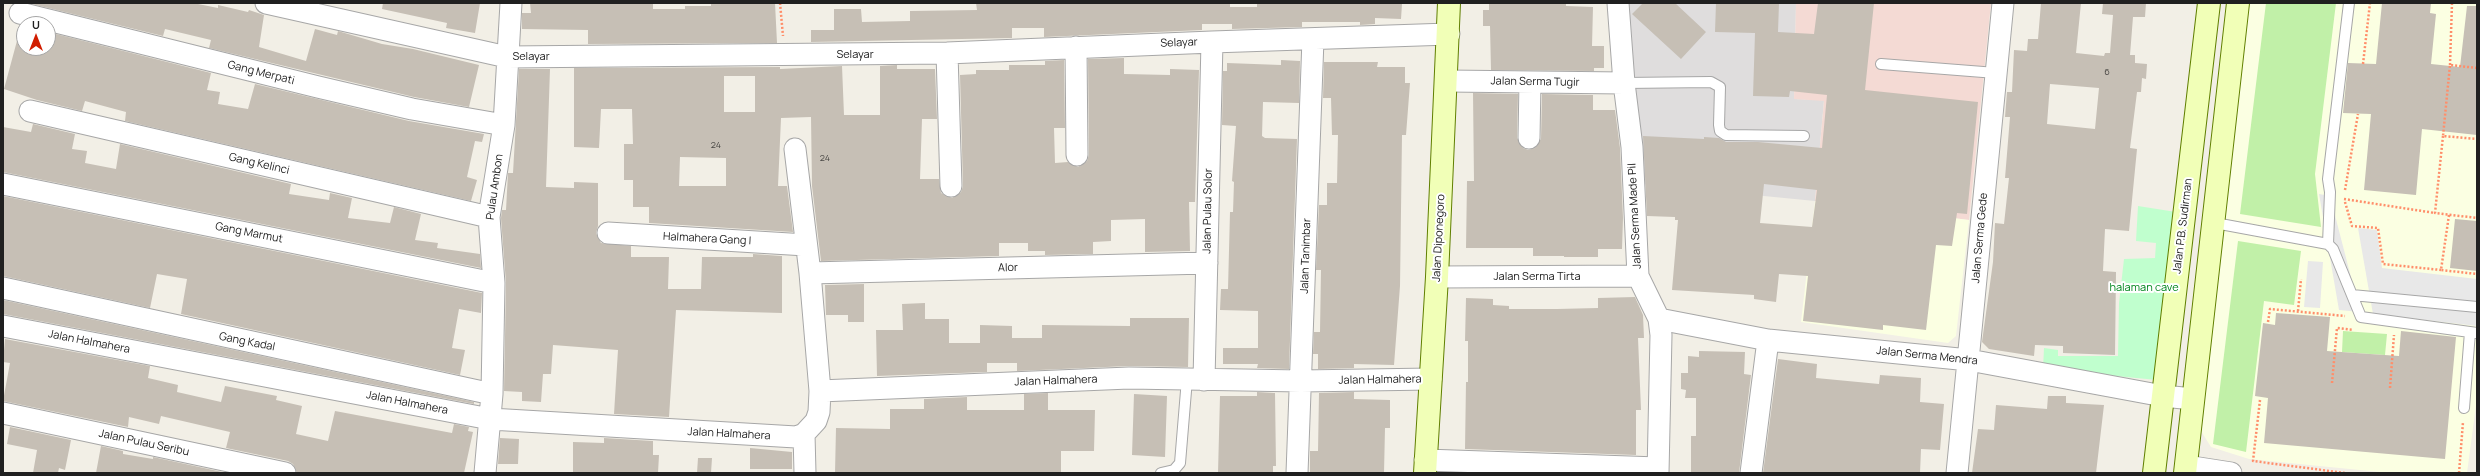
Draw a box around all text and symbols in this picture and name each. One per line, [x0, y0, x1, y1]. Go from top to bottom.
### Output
north arrow [16, 16, 56, 56]
text: U [32, 17, 40, 32]
street label: Selayar [1160, 36, 1198, 50]
street label: Selayar [836, 48, 874, 62]
street label: Selayar [512, 50, 550, 64]
street label: Gang Merpati [226, 58, 296, 88]
house number: 6 [2104, 67, 2110, 77]
street label: Jalan Serma Tugir [1490, 75, 1580, 89]
house number: 24 [711, 140, 721, 150]
street label: Gang Kelinci [227, 151, 291, 177]
street label: Pulau Ambon [484, 153, 506, 221]
house number: 24 [820, 153, 830, 163]
street label: Jalan Serma Made Pil [1626, 163, 1644, 269]
street label: Jalan Pulau Solor [1201, 168, 1215, 254]
street label: Jalan P.B. Sudirman [2171, 178, 2195, 274]
street label: Jalan Serma Gede [1969, 192, 1991, 284]
street label: Jalan Diponegoro [1430, 194, 1448, 282]
street label: Jalan Tanimbar [1298, 218, 1314, 294]
street label: Gang Marmut [214, 220, 284, 246]
street label: Halmahera Gang I [663, 230, 751, 248]
street label: Alor [998, 261, 1018, 275]
street label: Jalan Serma Tirta [1493, 270, 1581, 284]
park label: halaman cave [2109, 281, 2179, 295]
street label: Jalan Halmahera [47, 328, 131, 356]
street label: Gang Kadal [218, 330, 276, 354]
street label: Jalan Serma Mendra [1876, 344, 1978, 368]
street label: Jalan Halmahera [1014, 373, 1098, 389]
street label: Jalan Halmahera [1338, 373, 1422, 387]
street label: Jalan Halmahera [365, 389, 449, 417]
street label: Jalan Halmahera [687, 425, 771, 443]
street label: Jalan Pulau Seribu [98, 427, 190, 459]

